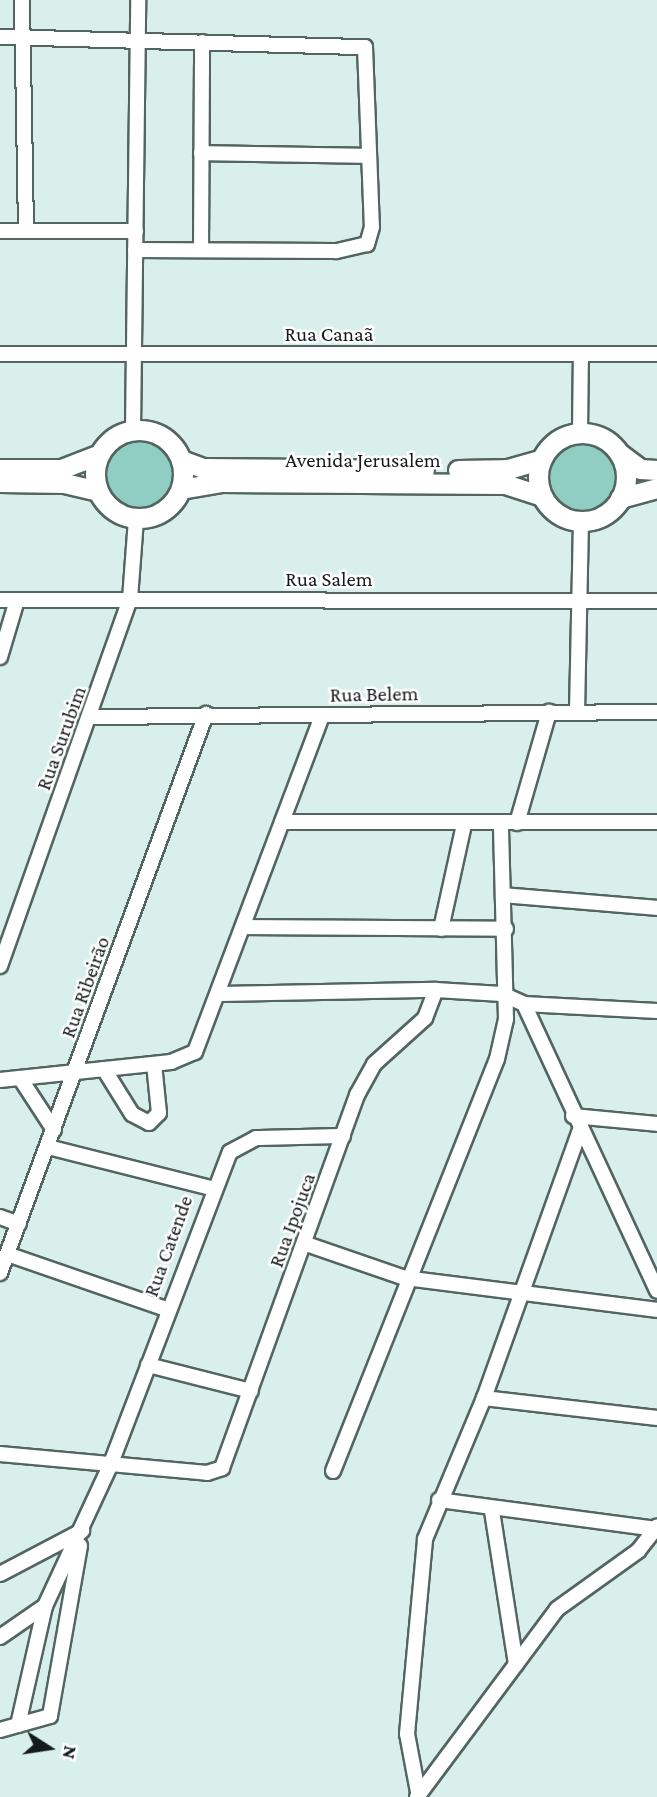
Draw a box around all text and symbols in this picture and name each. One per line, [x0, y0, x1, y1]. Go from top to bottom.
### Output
street label: Rua Canaã [285, 321, 373, 347]
street label: Avenida Jerusalem [285, 447, 441, 473]
street label: Rua Salem [285, 566, 373, 592]
street label: Rua Belem [330, 681, 418, 707]
street label: Rua Surubim [31, 683, 91, 793]
street label: Rua Ribeirão [55, 933, 115, 1041]
street label: Rua Ipojuca [263, 1169, 321, 1271]
street label: Rua Catende [138, 1192, 198, 1300]
north arrow [14, 1713, 84, 1783]
text: N [58, 1744, 82, 1761]

